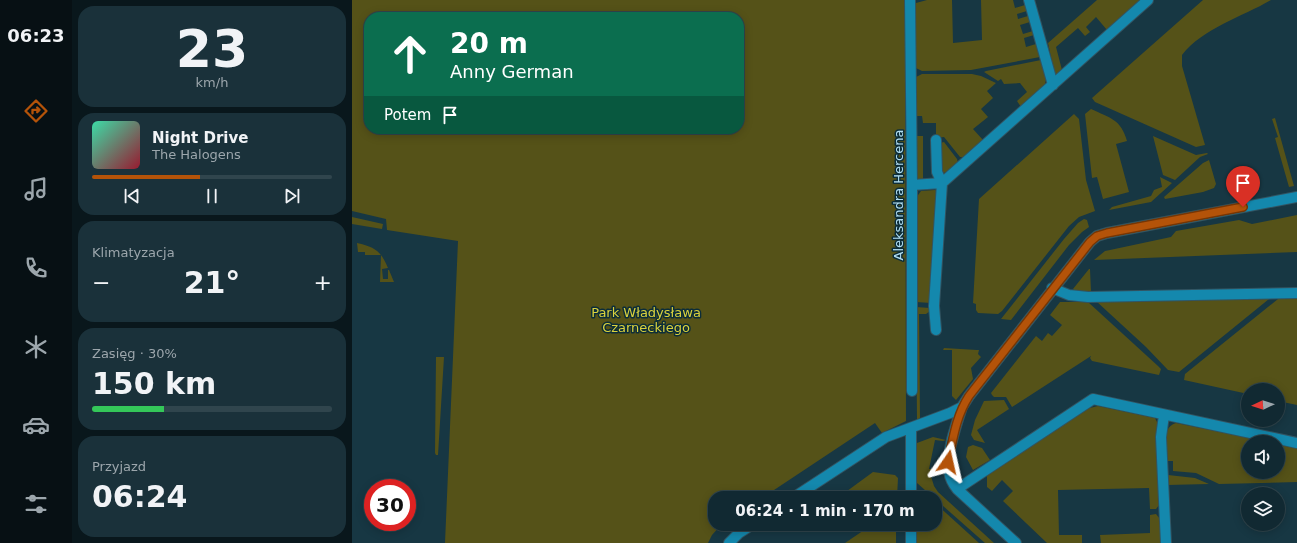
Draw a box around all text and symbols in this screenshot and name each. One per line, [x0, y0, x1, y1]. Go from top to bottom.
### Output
text: 23 [176, 19, 248, 79]
text: 06:23 [7, 25, 65, 46]
text: 20 m [450, 27, 528, 60]
icon: ahead [384, 28, 436, 80]
text: Anny German [450, 61, 574, 82]
text: km/h [196, 75, 228, 90]
icon: directions [22, 97, 50, 125]
icon: arrive [439, 104, 461, 126]
text: Potem [384, 106, 431, 124]
text: Night Drive [152, 129, 248, 147]
street label: Aleksandra Hercena [891, 130, 906, 260]
text: The Halogens [152, 147, 241, 162]
pin [1226, 166, 1260, 207]
icon: arrive [1232, 172, 1254, 194]
icon: music [22, 175, 50, 203]
icon: previous [121, 185, 143, 207]
icon: pause [201, 185, 223, 207]
icon: next [281, 185, 303, 207]
text: Klimatyzacja [92, 245, 175, 260]
icon: phone [22, 254, 50, 282]
text: 21° [184, 265, 240, 300]
text: − [92, 270, 110, 295]
text: + [314, 270, 332, 295]
park label: Park Władysława Czarneckiego [591, 305, 701, 335]
icon: climate [22, 333, 50, 361]
text: Zasięg · 30% [92, 346, 177, 361]
text: 150 km [92, 366, 216, 401]
north arrow [1241, 383, 1285, 427]
map controls [1241, 383, 1285, 531]
icon: car [22, 411, 50, 439]
button: sound [1241, 435, 1285, 479]
position arrow [927, 441, 969, 483]
text: Przyjazd [92, 459, 146, 474]
text: 06:24 [92, 479, 188, 514]
speed limit sign: 30 [364, 479, 416, 531]
button: layers [1241, 487, 1285, 531]
icon: filters [22, 490, 50, 518]
text: 06:24 · 1 min · 170 m [735, 502, 915, 520]

